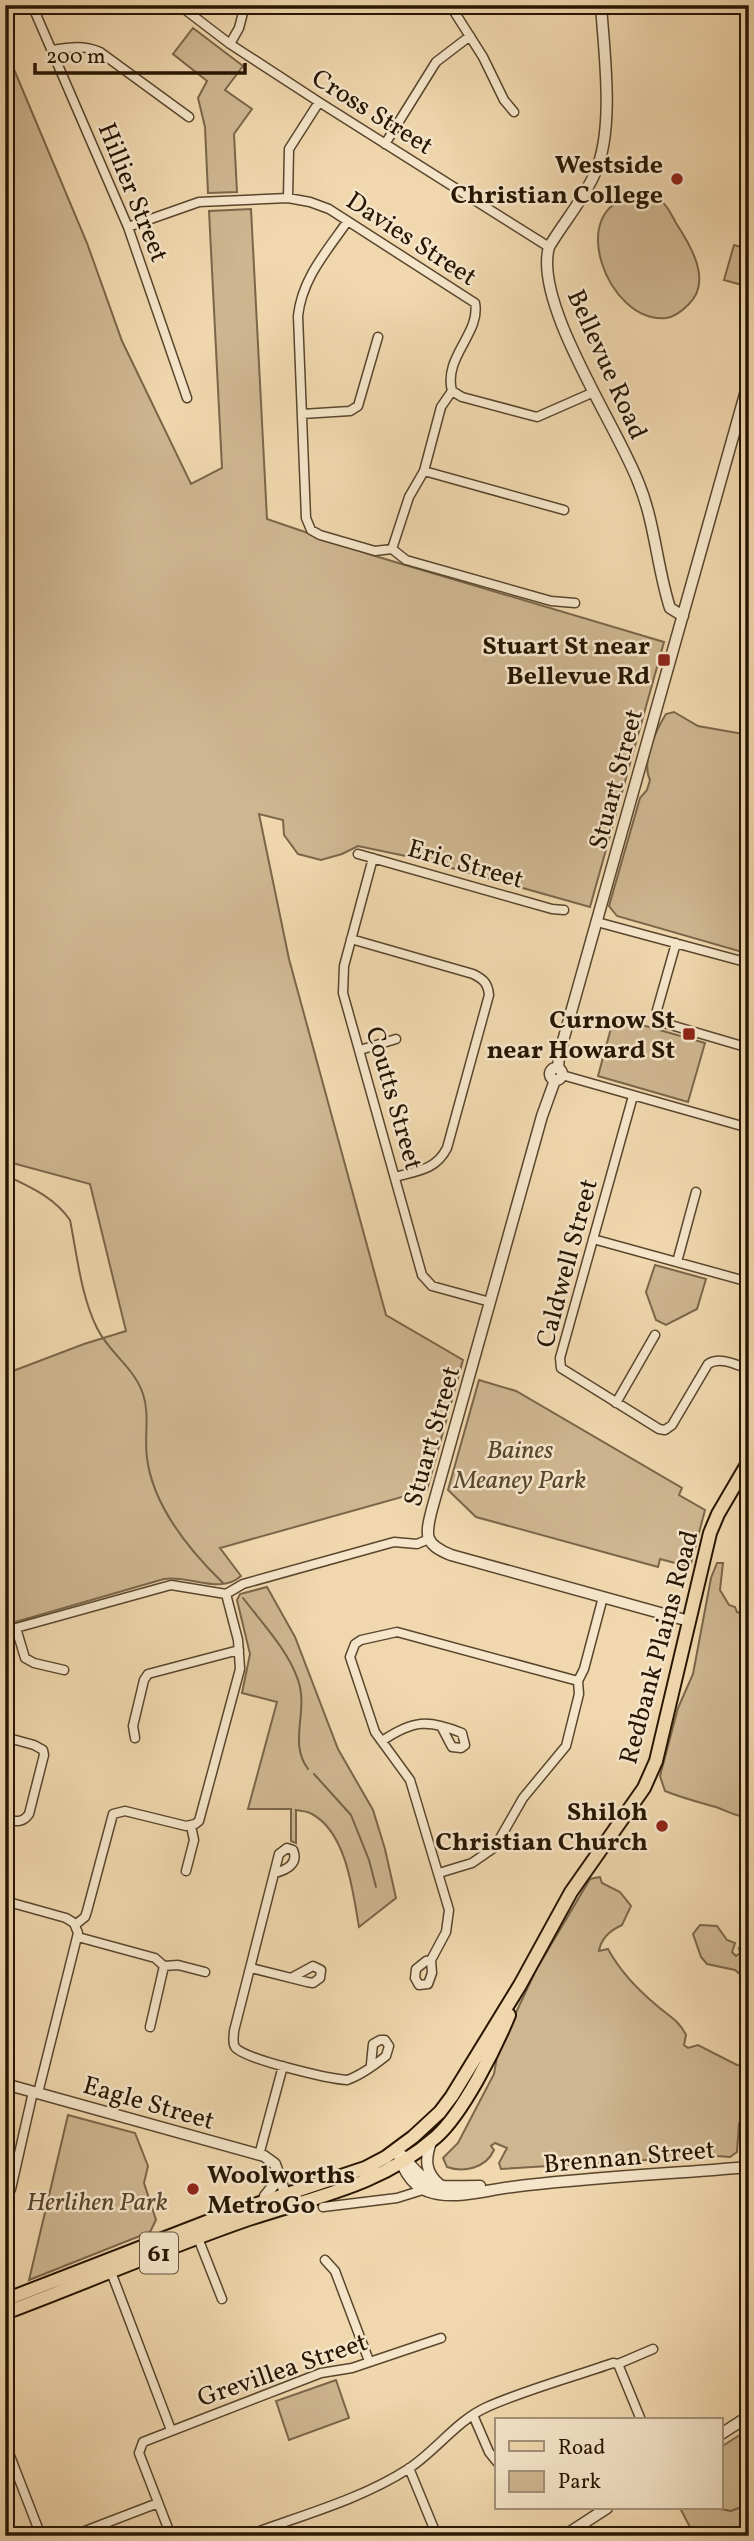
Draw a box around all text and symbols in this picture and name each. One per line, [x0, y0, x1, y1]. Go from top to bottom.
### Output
scale bar [35, 32, 245, 76]
text: 200 m [46, 43, 106, 72]
street label: Cross Street [304, 61, 440, 164]
street label: Hillier Street [88, 118, 176, 268]
place label: Westside Christian College [451, 148, 663, 214]
marker: Westside Christian College [669, 171, 685, 187]
street label: Davies Street [338, 184, 483, 295]
street label: Bellevue Road [557, 284, 655, 446]
place label: Stuart St near Bellevue Rd [482, 629, 650, 695]
marker: Stuart St near Bellevue Rd [656, 652, 672, 668]
street label: Stuart Street [581, 705, 653, 854]
street label: Eric Street [403, 831, 528, 899]
place label: Curnow St near Howard St [486, 1003, 675, 1069]
street label: Coutts Street [355, 1022, 431, 1175]
marker: Curnow St near Howard St [681, 1026, 697, 1042]
street label: Caldwell Street [528, 1175, 608, 1352]
street label: Stuart Street [396, 1362, 470, 1511]
park label: Baines Meaney Park [453, 1433, 586, 1499]
street label: Redbank Plains Road [611, 1527, 708, 1768]
place label: Shiloh Christian Church [435, 1795, 648, 1861]
marker: Shiloh Christian Church [654, 1818, 670, 1834]
street label: Eagle Street [78, 2068, 218, 2140]
street label: Brennan Street [542, 2133, 717, 2183]
place label: Woolworths MetroGo [207, 2158, 355, 2224]
marker: Woolworths MetroGo [185, 2181, 201, 2197]
park label: Herlihen Park [26, 2185, 168, 2221]
road number: 61 [140, 2232, 178, 2274]
street label: Grevillea Street [193, 2325, 373, 2417]
legend [495, 2418, 722, 2510]
text: Road [558, 2434, 605, 2463]
text: Park [558, 2468, 601, 2497]

